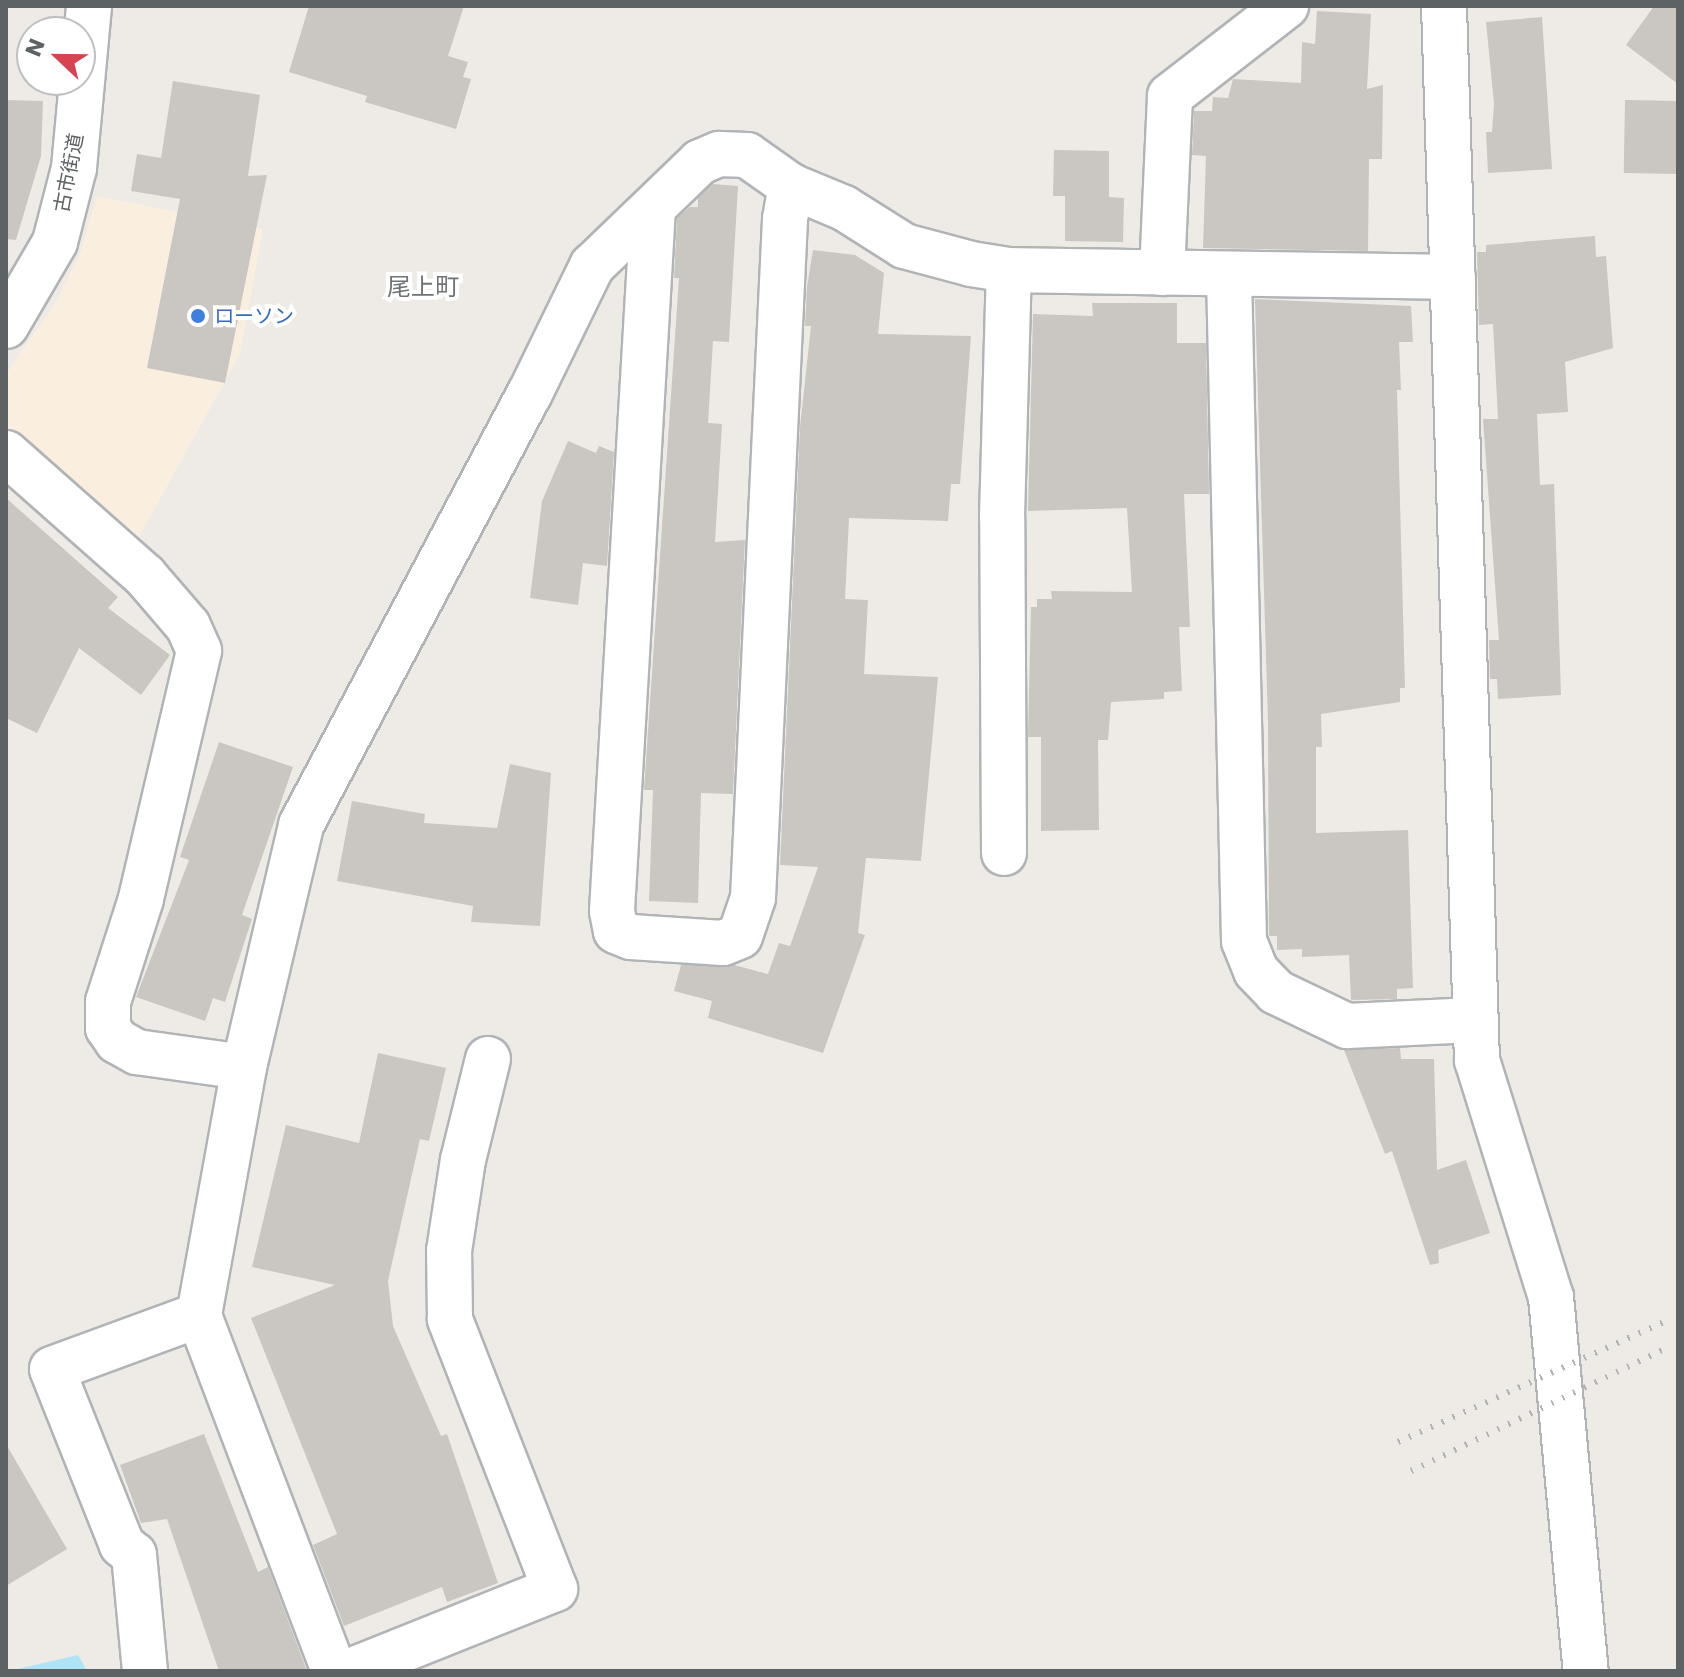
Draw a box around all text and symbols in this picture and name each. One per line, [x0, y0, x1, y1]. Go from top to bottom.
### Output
north arrow [16, 16, 96, 96]
text: N [18, 34, 53, 61]
street label: 古市街道 [50, 131, 88, 215]
district label: 尾上町 [387, 273, 459, 301]
place label: ローソン [214, 304, 294, 328]
marker: ローソン [189, 307, 207, 325]

